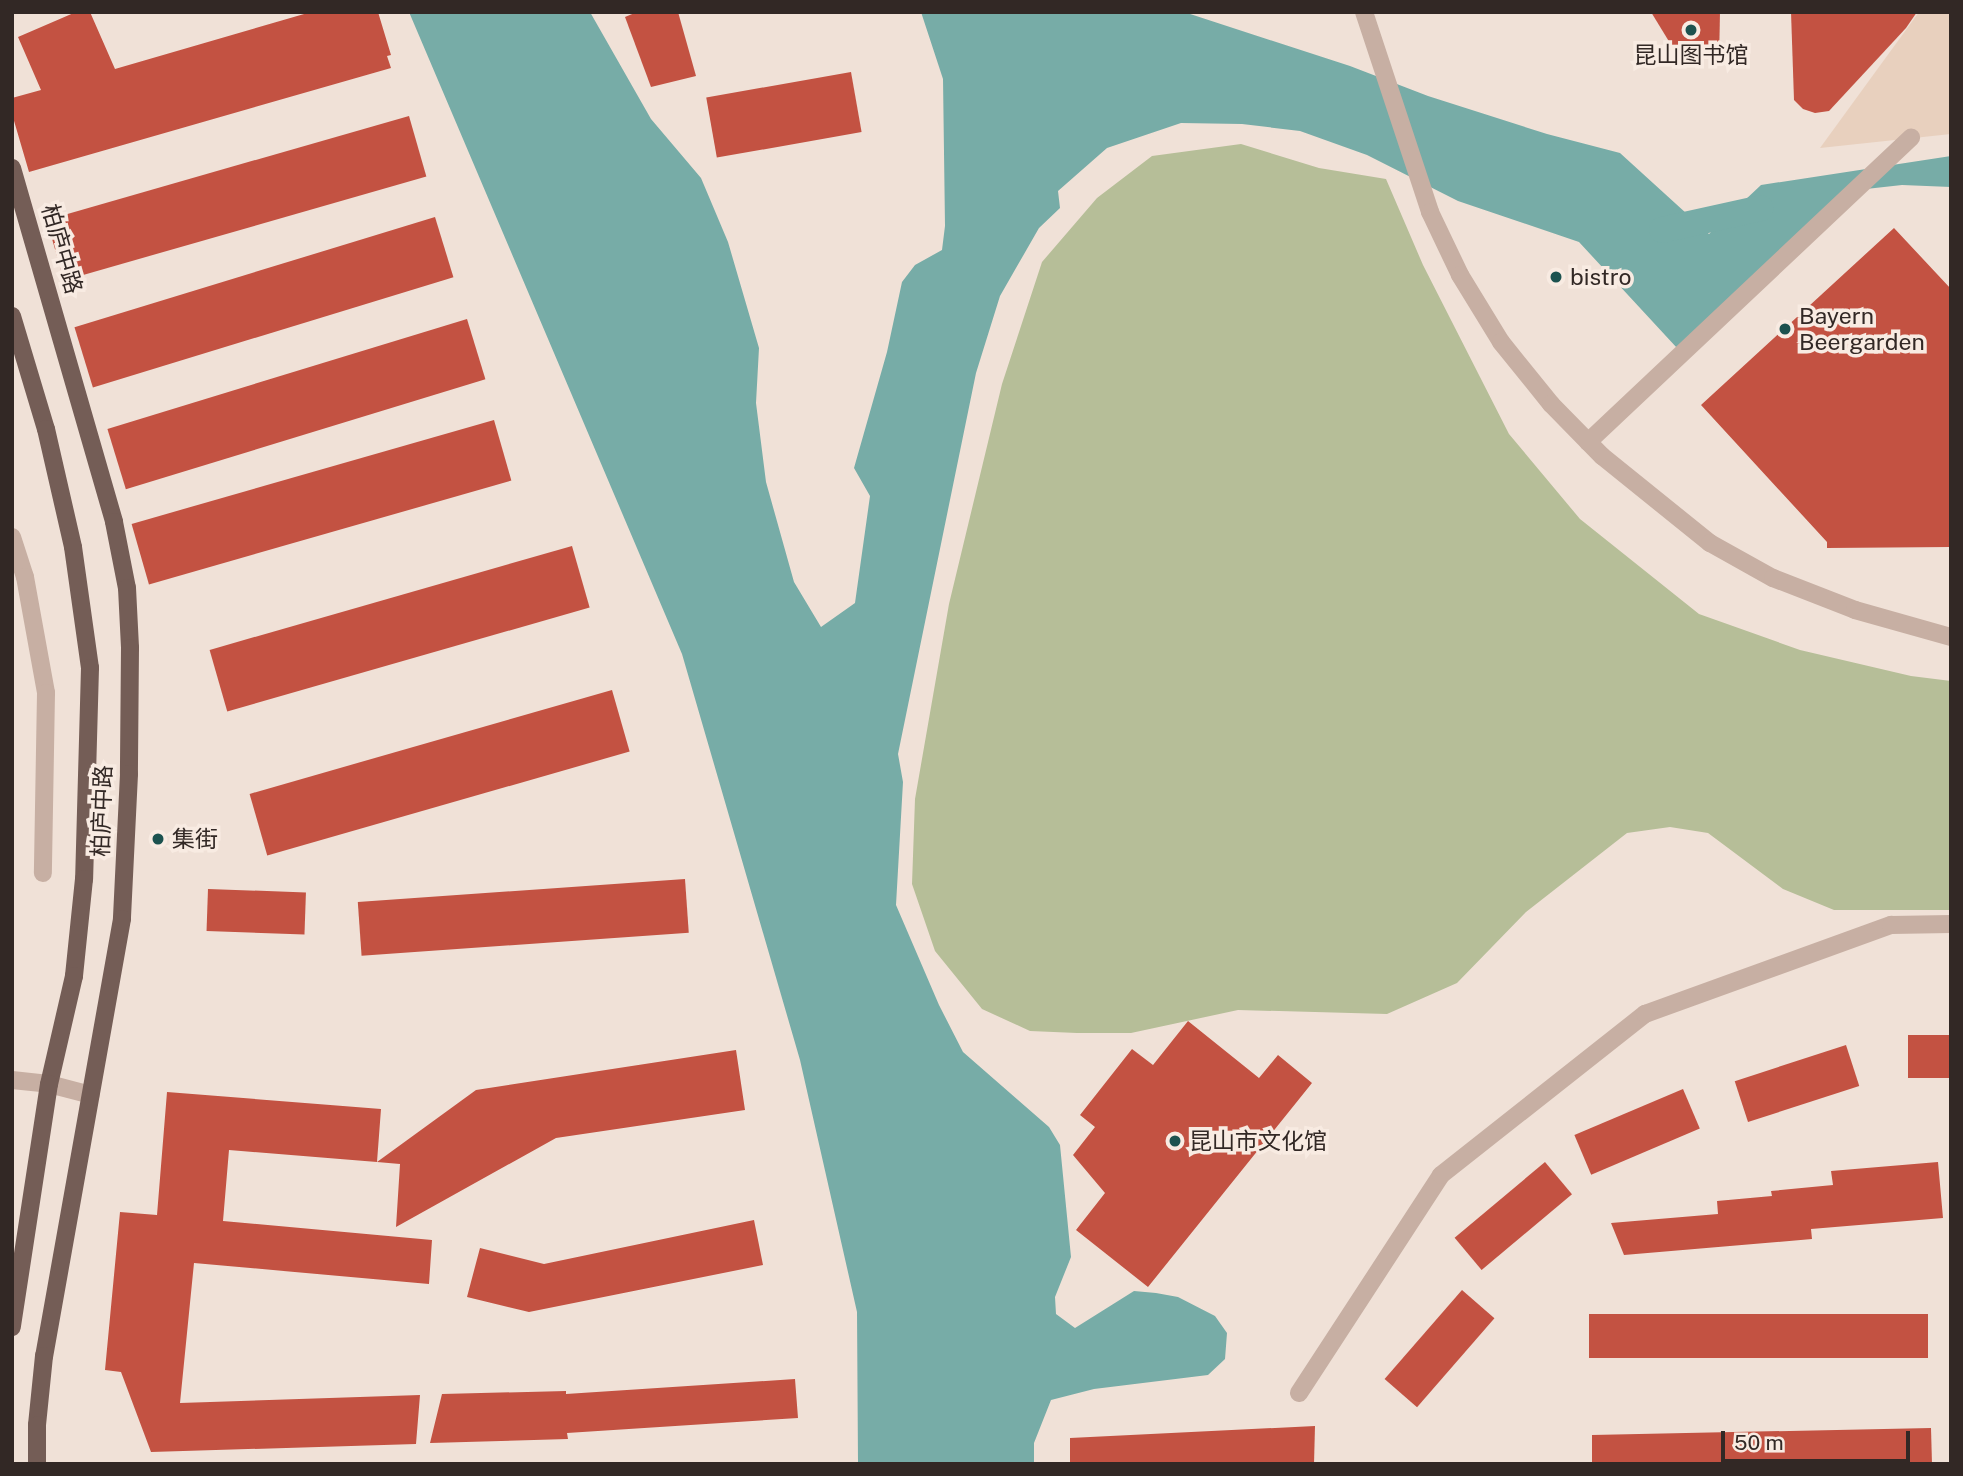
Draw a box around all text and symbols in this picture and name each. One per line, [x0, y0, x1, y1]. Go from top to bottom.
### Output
marker: 昆山图书馆 [1683, 22, 1699, 38]
place label: 昆山图书馆 [1634, 41, 1748, 69]
street label: 柏庐中路 [36, 201, 88, 297]
place label: bistro [1570, 263, 1632, 291]
marker: bistro [1548, 269, 1564, 285]
place label: Bayern Beergarden [1799, 302, 1925, 356]
marker: Bayern Beergarden [1777, 321, 1793, 337]
street label: 柏庐中路 [87, 765, 117, 857]
place label: 集街 [172, 825, 218, 853]
marker: 集街 [150, 831, 166, 847]
place label: 昆山市文化馆 [1189, 1127, 1327, 1155]
marker: 昆山市文化馆 [1167, 1133, 1183, 1149]
scale bar [1725, 1416, 1914, 1460]
text: 50 m [1734, 1430, 1784, 1455]

